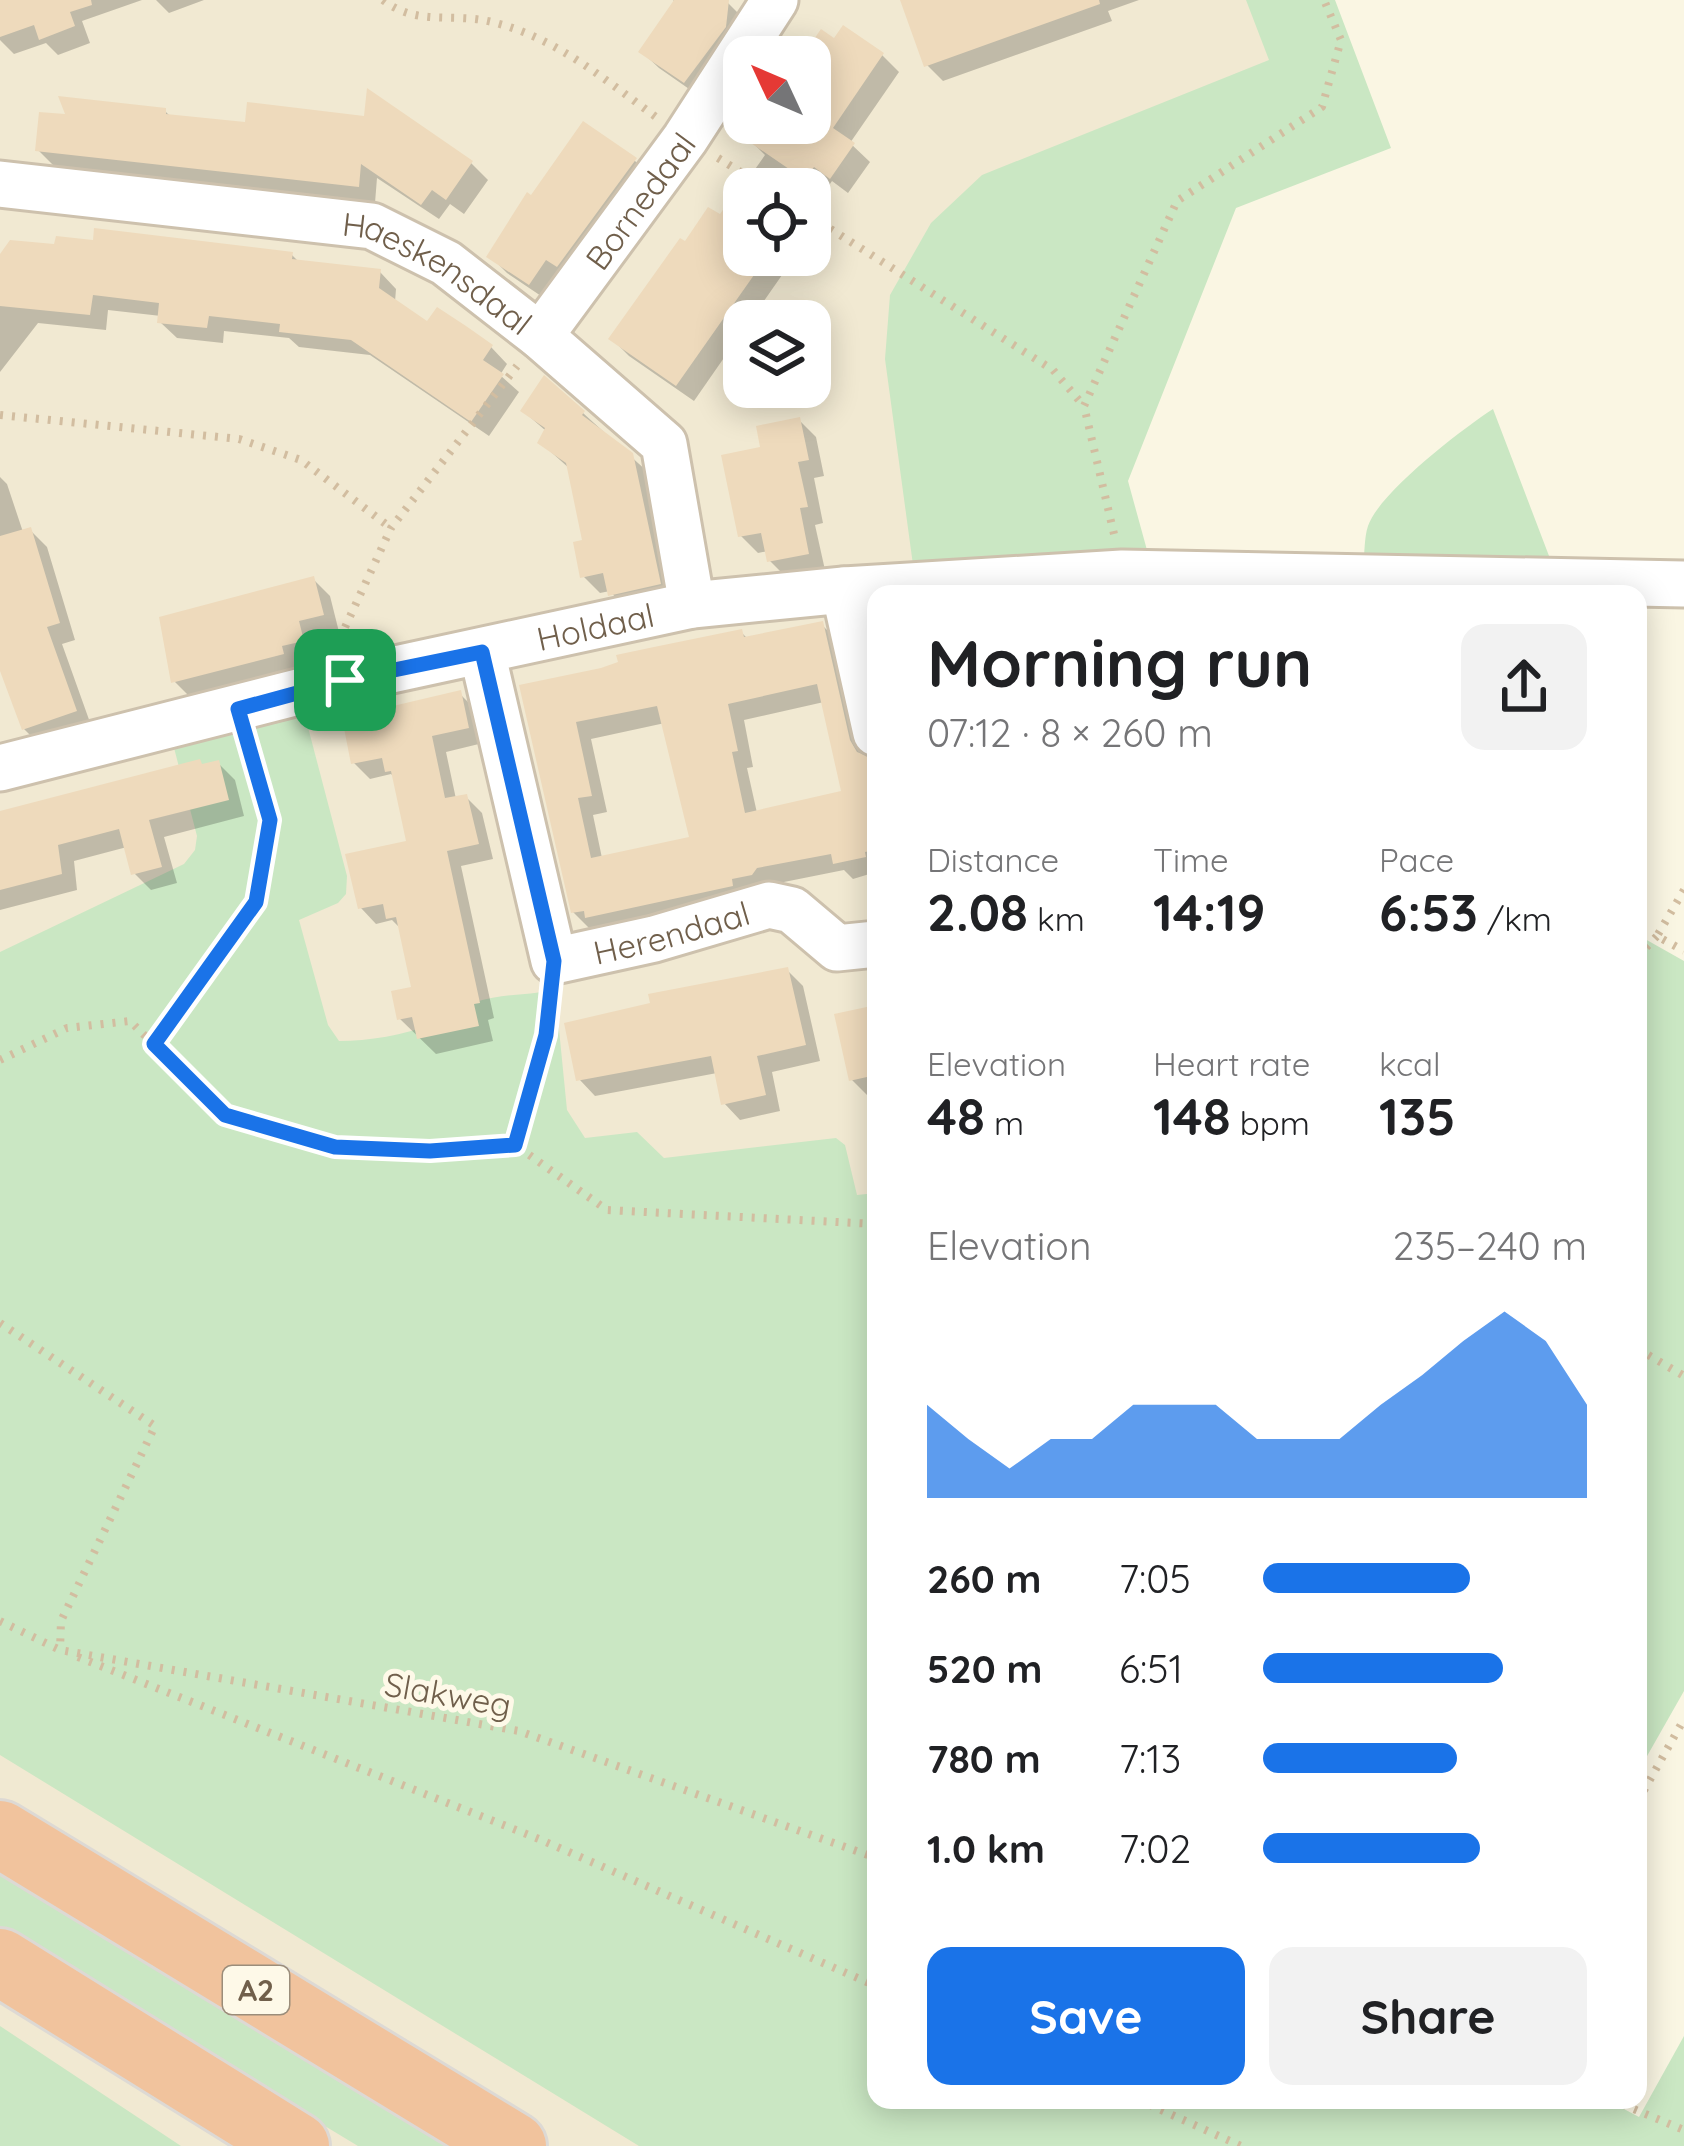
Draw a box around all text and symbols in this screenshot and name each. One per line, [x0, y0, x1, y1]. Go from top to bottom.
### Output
north arrow [723, 36, 831, 144]
map controls [723, 36, 831, 408]
street label: Bornedaal [576, 124, 703, 277]
button: locate [723, 168, 831, 276]
street label: Haeskensdaal [341, 202, 541, 343]
button: layers [723, 300, 831, 408]
street label: Holdaal [533, 593, 658, 659]
text: Morning run [927, 621, 1312, 704]
button: share [1461, 624, 1587, 750]
pin [294, 629, 396, 731]
icon: arrive [312, 647, 378, 713]
text: 07:12 · 8 × 260 m [927, 708, 1213, 757]
text: Distance [927, 839, 1059, 880]
text: Time [1153, 839, 1229, 880]
text: Pace [1379, 839, 1454, 880]
text: 2.08 [927, 880, 1028, 944]
text: 14:19 [1153, 880, 1266, 944]
text: 6:53 [1379, 880, 1478, 944]
street label: Herendaal [589, 891, 754, 972]
text: km [1028, 898, 1085, 939]
text: /km [1478, 898, 1552, 939]
text: Elevation [927, 1043, 1066, 1084]
text: Heart rate [1153, 1043, 1310, 1084]
text: kcal [1379, 1043, 1441, 1084]
text: 48 [927, 1084, 985, 1148]
text: 148 [1153, 1084, 1231, 1148]
text: 135 [1379, 1084, 1456, 1148]
text: m [985, 1102, 1024, 1143]
text: bpm [1231, 1102, 1310, 1143]
text: Elevation [927, 1221, 1091, 1270]
text: 235–240 m [1393, 1221, 1587, 1270]
text: 260 m [927, 1554, 1042, 1603]
text: 7:05 [1119, 1554, 1191, 1603]
text: 520 m [927, 1644, 1042, 1693]
text: 6:51 [1119, 1644, 1183, 1693]
street label: Slakweg [382, 1663, 514, 1725]
text: 780 m [927, 1734, 1041, 1783]
text: 7:13 [1119, 1734, 1181, 1783]
text: 1.0 km [927, 1824, 1045, 1873]
text: 7:02 [1119, 1824, 1191, 1873]
button: Save [927, 1947, 1245, 2085]
button: Share [1269, 1947, 1587, 2085]
road number: A2 [223, 1966, 289, 2014]

